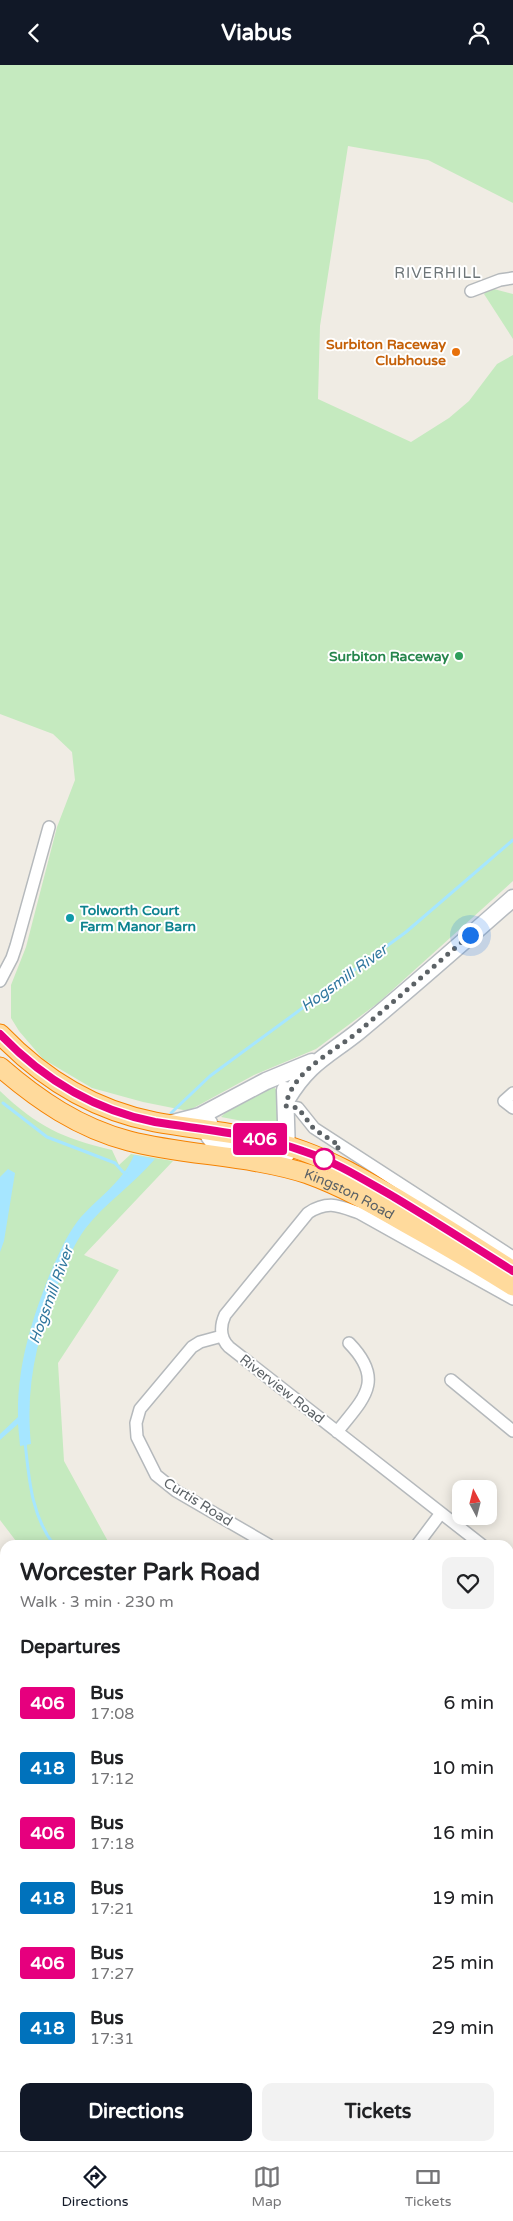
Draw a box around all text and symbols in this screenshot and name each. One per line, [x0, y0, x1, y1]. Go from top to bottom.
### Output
icon: back [20, 19, 48, 47]
icon: person [465, 19, 493, 47]
text: Viabus [221, 20, 292, 46]
district label: RIVERHILL [394, 264, 482, 282]
place label: Surbiton Raceway Clubhouse [326, 336, 446, 369]
marker: Surbiton Raceway Clubhouse [450, 346, 462, 358]
place label: Surbiton Raceway [329, 648, 449, 665]
marker: Surbiton Raceway [453, 650, 465, 662]
place label: Tolworth Court Farm Manor Barn [79, 902, 196, 935]
marker: Tolworth Court Farm Manor Barn [64, 912, 76, 924]
your location [458, 923, 483, 948]
water label: Hogsmill River [297, 939, 392, 1015]
line badge: 406 [231, 1123, 289, 1155]
text: 406 [243, 1128, 277, 1150]
unlabelled marker [313, 1148, 335, 1170]
street label: Kingston Road [302, 1165, 397, 1223]
water label: Hogsmill River [25, 1242, 78, 1346]
street label: Riverview Road [236, 1351, 328, 1427]
street label: Curtis Road [160, 1474, 236, 1530]
north arrow [452, 1480, 498, 1525]
map controls [452, 1480, 497, 1525]
button: heart [442, 1557, 494, 1609]
text: Worcester Park Road [20, 1558, 260, 1587]
text: Walk · 3 min · 230 m [20, 1592, 174, 1612]
text: Departures [20, 1636, 120, 1658]
text: Bus [90, 1682, 124, 1704]
text: 406 [31, 1692, 64, 1714]
text: 6 min [443, 1692, 494, 1714]
text: 17:08 [90, 1704, 134, 1724]
text: Bus [90, 1747, 124, 1769]
text: 418 [31, 1757, 64, 1779]
text: 10 min [431, 1757, 494, 1779]
text: 17:12 [90, 1769, 134, 1789]
text: Bus [90, 1812, 124, 1834]
text: 406 [31, 1822, 64, 1844]
text: 16 min [431, 1822, 494, 1844]
text: 17:18 [90, 1834, 134, 1854]
text: Bus [90, 1877, 124, 1899]
text: 418 [31, 1887, 64, 1909]
text: 19 min [431, 1887, 494, 1909]
text: 17:21 [90, 1899, 134, 1919]
text: Bus [90, 1942, 124, 1964]
text: 406 [31, 1952, 64, 1974]
text: 25 min [431, 1952, 494, 1974]
text: 17:27 [90, 1964, 134, 1984]
text: Bus [90, 2007, 124, 2029]
text: 418 [31, 2017, 64, 2039]
text: 29 min [431, 2017, 494, 2039]
text: 17:31 [90, 2029, 134, 2049]
button: Directions [20, 2083, 252, 2141]
button: Tickets [262, 2083, 494, 2141]
tab: Directions [61, 2163, 128, 2210]
tab: Map [251, 2163, 282, 2210]
tab: Tickets [405, 2163, 452, 2210]

